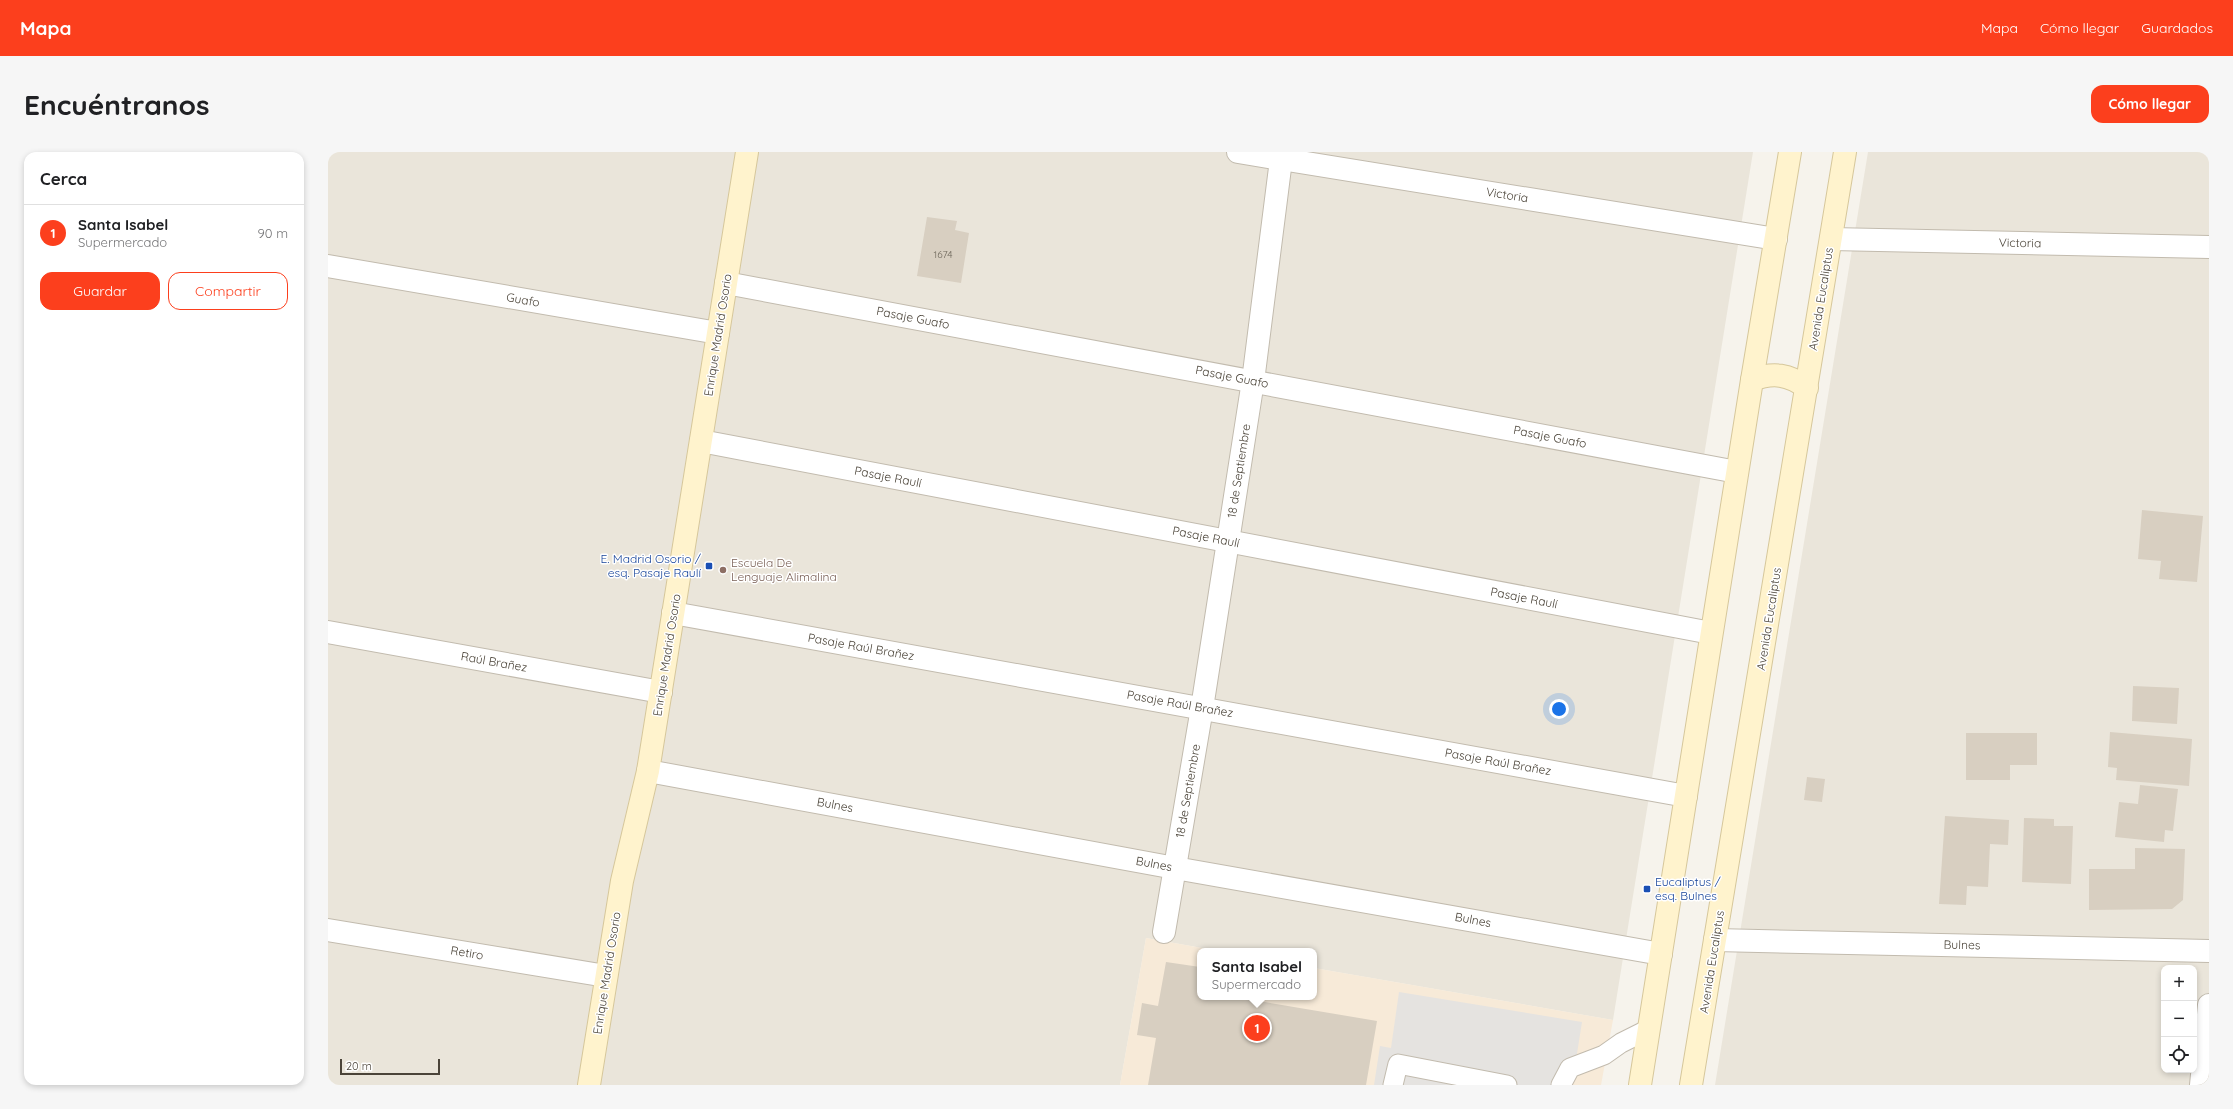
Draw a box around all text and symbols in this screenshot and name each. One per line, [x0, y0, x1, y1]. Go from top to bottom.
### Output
text: Mapa [20, 16, 71, 40]
text: Mapa [1981, 19, 2018, 37]
text: Cómo llegar [2040, 19, 2119, 37]
text: Guardados [2141, 19, 2213, 37]
button: Cómo llegar [2091, 85, 2209, 123]
text: Encuéntranos [24, 87, 209, 122]
text: Cerca [40, 168, 87, 189]
street label: Victoria [1485, 184, 1529, 205]
text: Santa Isabel [78, 215, 168, 234]
text: 1 [50, 225, 56, 241]
text: 90 m [258, 225, 288, 241]
text: Supermercado [78, 234, 167, 250]
street label: Victoria [1999, 235, 2041, 250]
street label: Avenida Eucaliptus [1805, 246, 1836, 351]
house number: 1674 [933, 248, 953, 261]
button: Guardar [40, 272, 160, 310]
button: Compartir [168, 272, 288, 310]
street label: Enrique Madrid Osorio [700, 273, 735, 397]
street label: Guafo [505, 289, 541, 310]
street label: Pasaje Guafo [875, 303, 951, 332]
street label: Pasaje Guafo [1194, 362, 1270, 391]
street label: Pasaje Guafo [1512, 422, 1588, 451]
street label: 18 de Septiembre [1224, 423, 1253, 519]
street label: Pasaje Raulí [853, 463, 923, 490]
street label: Pasaje Raulí [1171, 523, 1241, 550]
place label: E. Madrid Osorio / esq. Pasaje Raulí [600, 551, 702, 580]
place label: Escuela De Lenguaje Alimalina [731, 555, 837, 584]
marker: E. Madrid Osorio / esq. Pasaje Raulí [704, 561, 714, 571]
marker: Escuela De Lenguaje Alimalina [718, 565, 728, 575]
street label: Avenida Eucaliptus [1753, 566, 1784, 671]
street label: Pasaje Raulí [1489, 584, 1559, 611]
street label: Enrique Madrid Osorio [649, 593, 684, 717]
street label: Pasaje Raúl Brañez [807, 630, 916, 663]
street label: Raúl Brañez [460, 648, 529, 675]
street label: Pasaje Raúl Brañez [1126, 687, 1235, 720]
your location [1549, 699, 1569, 719]
street label: 18 de Septiembre [1172, 743, 1203, 839]
street label: Pasaje Raúl Brañez [1444, 745, 1553, 778]
street label: Bulnes [816, 794, 855, 815]
street label: Bulnes [1135, 853, 1174, 874]
place label: Eucaliptus / esq. Bulnes [1655, 874, 1721, 903]
marker: Eucaliptus / esq. Bulnes [1642, 884, 1652, 894]
street label: Bulnes [1454, 909, 1493, 930]
street label: Avenida Eucaliptus [1696, 909, 1727, 1014]
street label: Enrique Madrid Osorio [589, 911, 624, 1035]
street label: Bulnes [1944, 937, 1981, 952]
street label: Retiro [450, 943, 485, 962]
popup [1197, 948, 1317, 1000]
text: Santa Isabel [1212, 957, 1302, 976]
map controls [2161, 965, 2197, 1073]
button: + [2161, 965, 2197, 1001]
text: Supermercado [1212, 976, 1301, 992]
button: − [2161, 1001, 2197, 1037]
pin: 1 [1244, 1013, 1270, 1043]
button: locate [2161, 1037, 2197, 1073]
scale bar [340, 1057, 440, 1076]
text: 20 m [346, 1059, 372, 1073]

